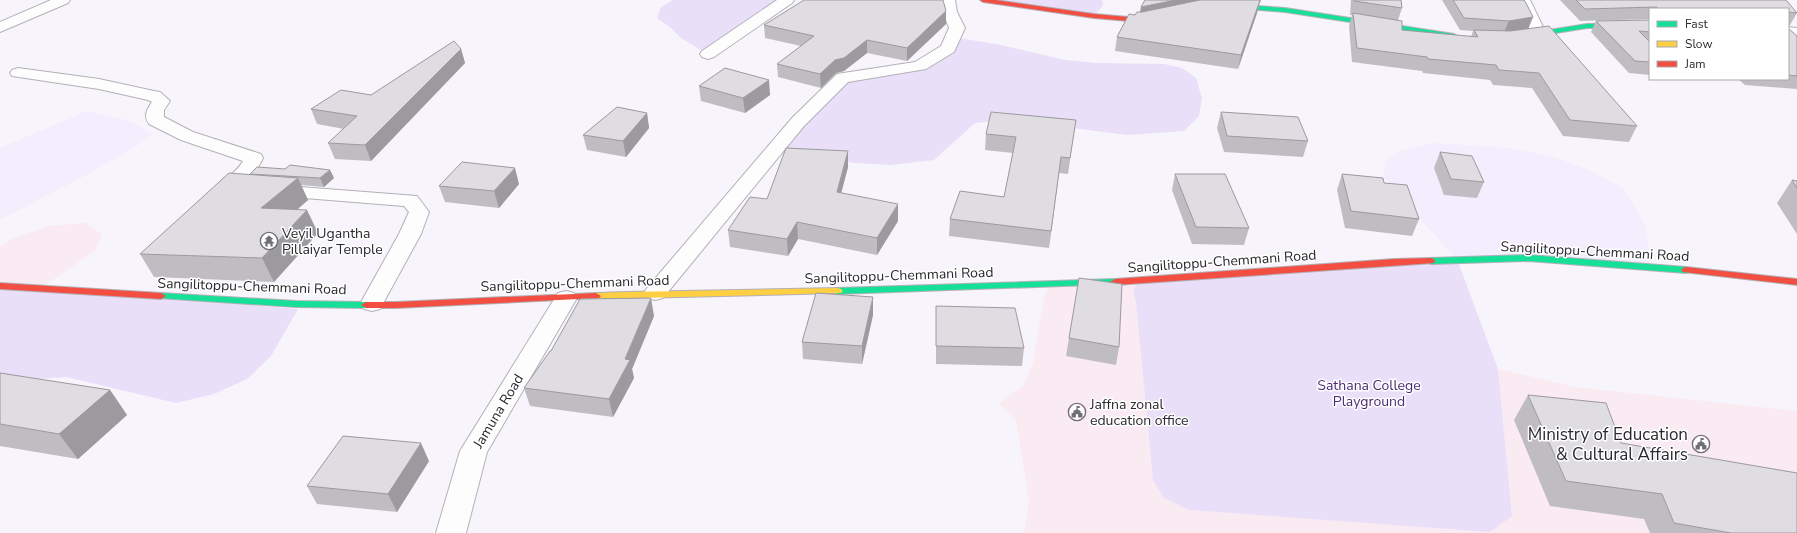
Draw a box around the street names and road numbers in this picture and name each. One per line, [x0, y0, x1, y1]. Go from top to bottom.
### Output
street label: Sangilitoppu-Chemmani Road [1500, 237, 1690, 266]
street label: Sangilitoppu-Chemmani Road [1127, 245, 1317, 278]
street label: Sangilitoppu-Chemmani Road [804, 263, 994, 288]
street label: Sangilitoppu-Chemmani Road [480, 271, 670, 296]
street label: Sangilitoppu-Chemmani Road [157, 274, 347, 299]
street label: Jamuna Road [468, 371, 528, 453]

